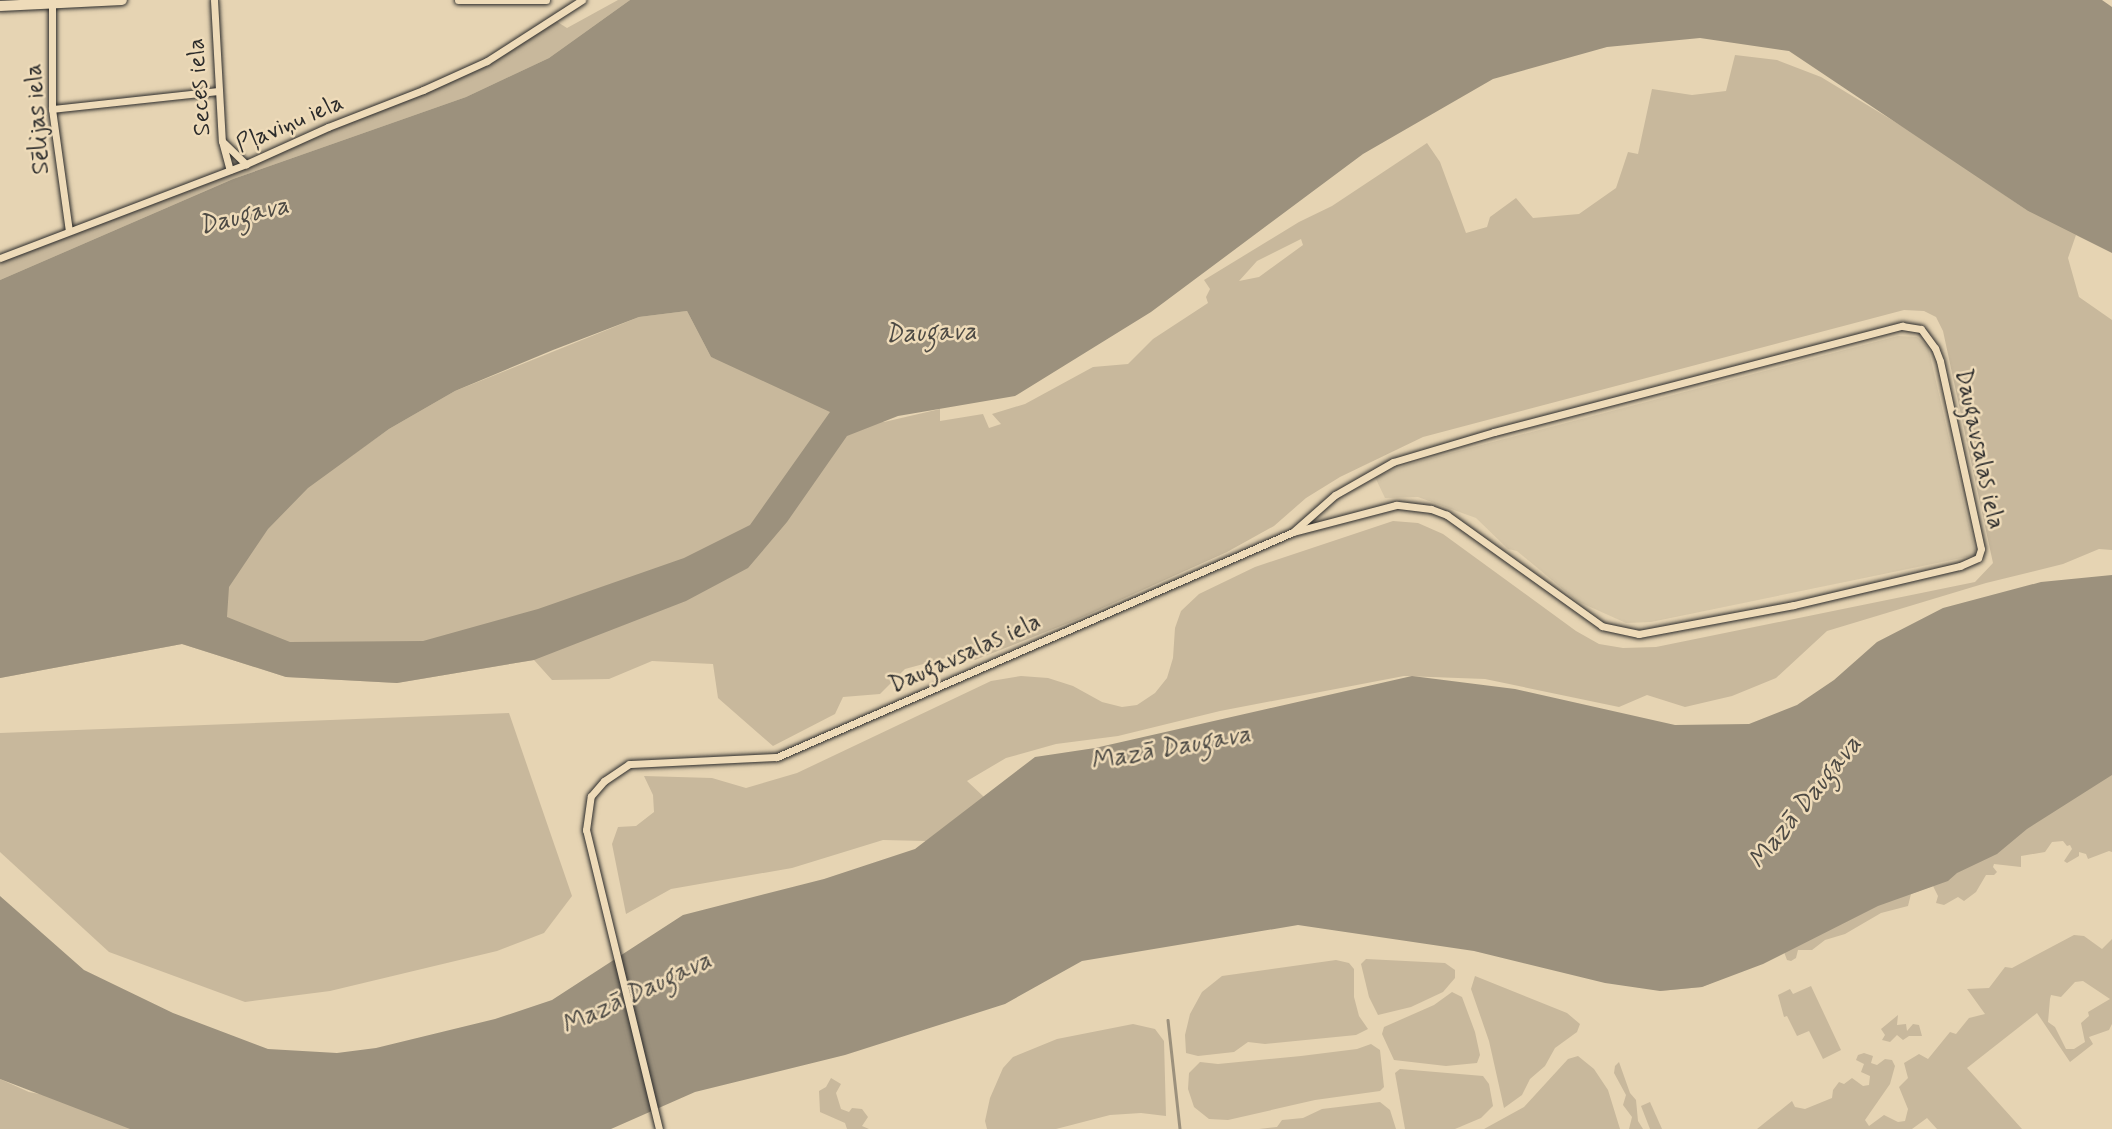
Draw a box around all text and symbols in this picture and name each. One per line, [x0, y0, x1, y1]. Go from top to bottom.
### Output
street label: Seces iela [182, 36, 218, 138]
street label: Sēlijas iela [20, 62, 56, 176]
street label: Pļaviņu iela [231, 88, 349, 160]
water label: Daugava [195, 191, 293, 243]
water label: Daugava [884, 317, 978, 351]
street label: Daugavsalas iela [1948, 365, 2010, 533]
street label: Daugavsalas iela [884, 607, 1046, 701]
water label: Mazā Daugava [1088, 720, 1254, 778]
water label: Mazā Daugava [1743, 730, 1869, 876]
water label: Mazā Daugava [557, 946, 717, 1042]

